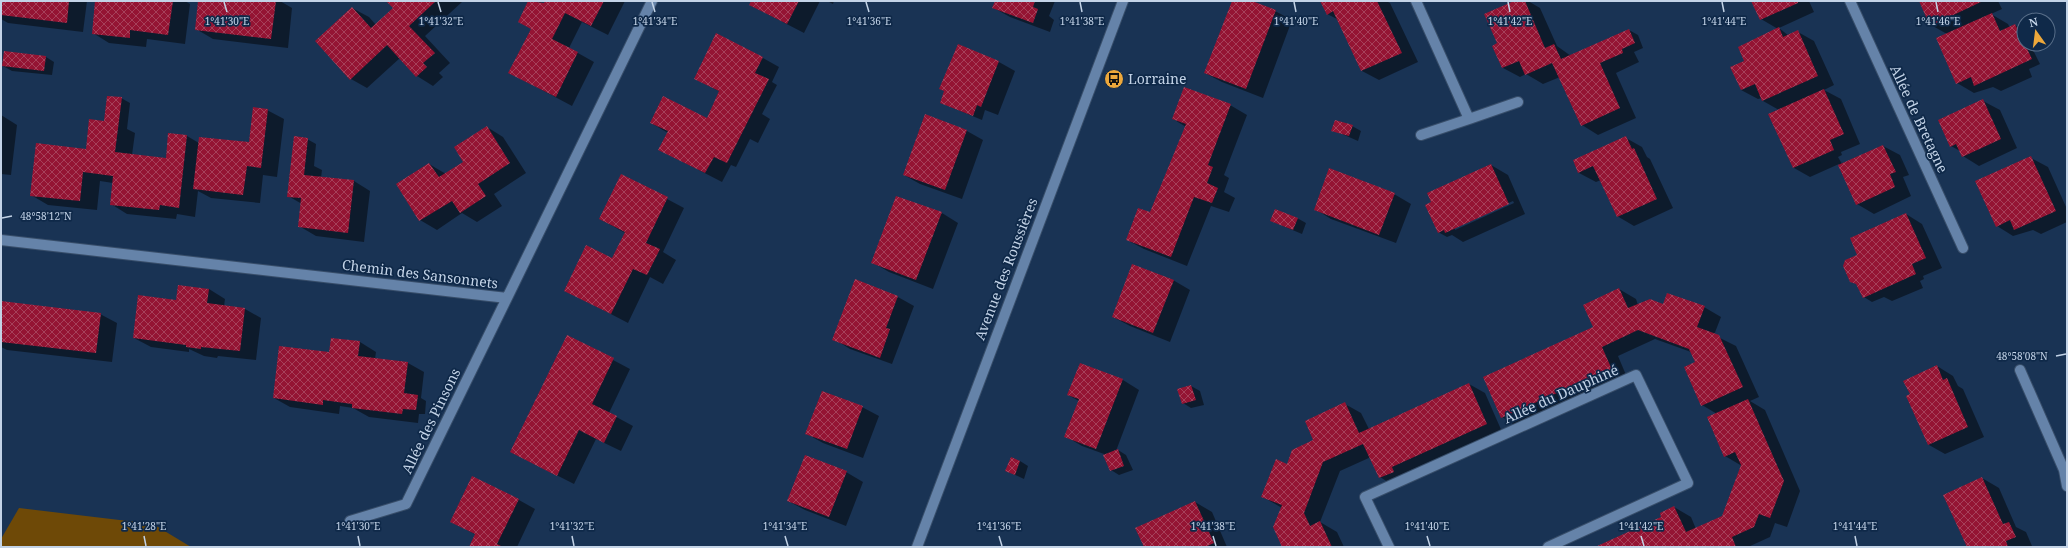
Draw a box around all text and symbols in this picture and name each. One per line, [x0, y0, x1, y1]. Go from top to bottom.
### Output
north arrow [2016, 12, 2056, 52]
text: N [2027, 13, 2040, 30]
text: 1°41'30"E [205, 14, 249, 28]
text: 1°41'32"E [419, 14, 463, 28]
text: 1°41'34"E [633, 14, 677, 28]
text: 1°41'36"E [847, 14, 891, 28]
text: 1°41'38"E [1060, 14, 1104, 28]
text: 1°41'40"E [1274, 14, 1318, 28]
text: 1°41'42"E [1488, 14, 1532, 28]
text: 1°41'44"E [1702, 14, 1746, 28]
text: 1°41'46"E [1916, 14, 1960, 28]
street label: Allée de Bretagne [1886, 62, 1953, 176]
bus stop icon: Lorraine [1103, 68, 1125, 90]
place label: Lorraine [1128, 69, 1187, 88]
street label: Avenue des Roussières [970, 195, 1041, 343]
text: 48°58'12"N [20, 209, 72, 223]
street label: Chemin des Sansonnets [341, 255, 499, 293]
text: 48°58'08"N [1996, 349, 2048, 363]
street label: Allée du Dauphiné [1500, 360, 1621, 427]
street label: Allée des Pinsons [397, 365, 464, 477]
text: 1°41'28"E [122, 519, 166, 533]
text: 1°41'30"E [336, 519, 380, 533]
text: 1°41'32"E [550, 519, 594, 533]
text: 1°41'34"E [763, 519, 807, 533]
text: 1°41'36"E [977, 519, 1021, 533]
text: 1°41'38"E [1191, 519, 1235, 533]
text: 1°41'40"E [1405, 519, 1449, 533]
text: 1°41'42"E [1619, 519, 1663, 533]
text: 1°41'44"E [1833, 519, 1877, 533]

